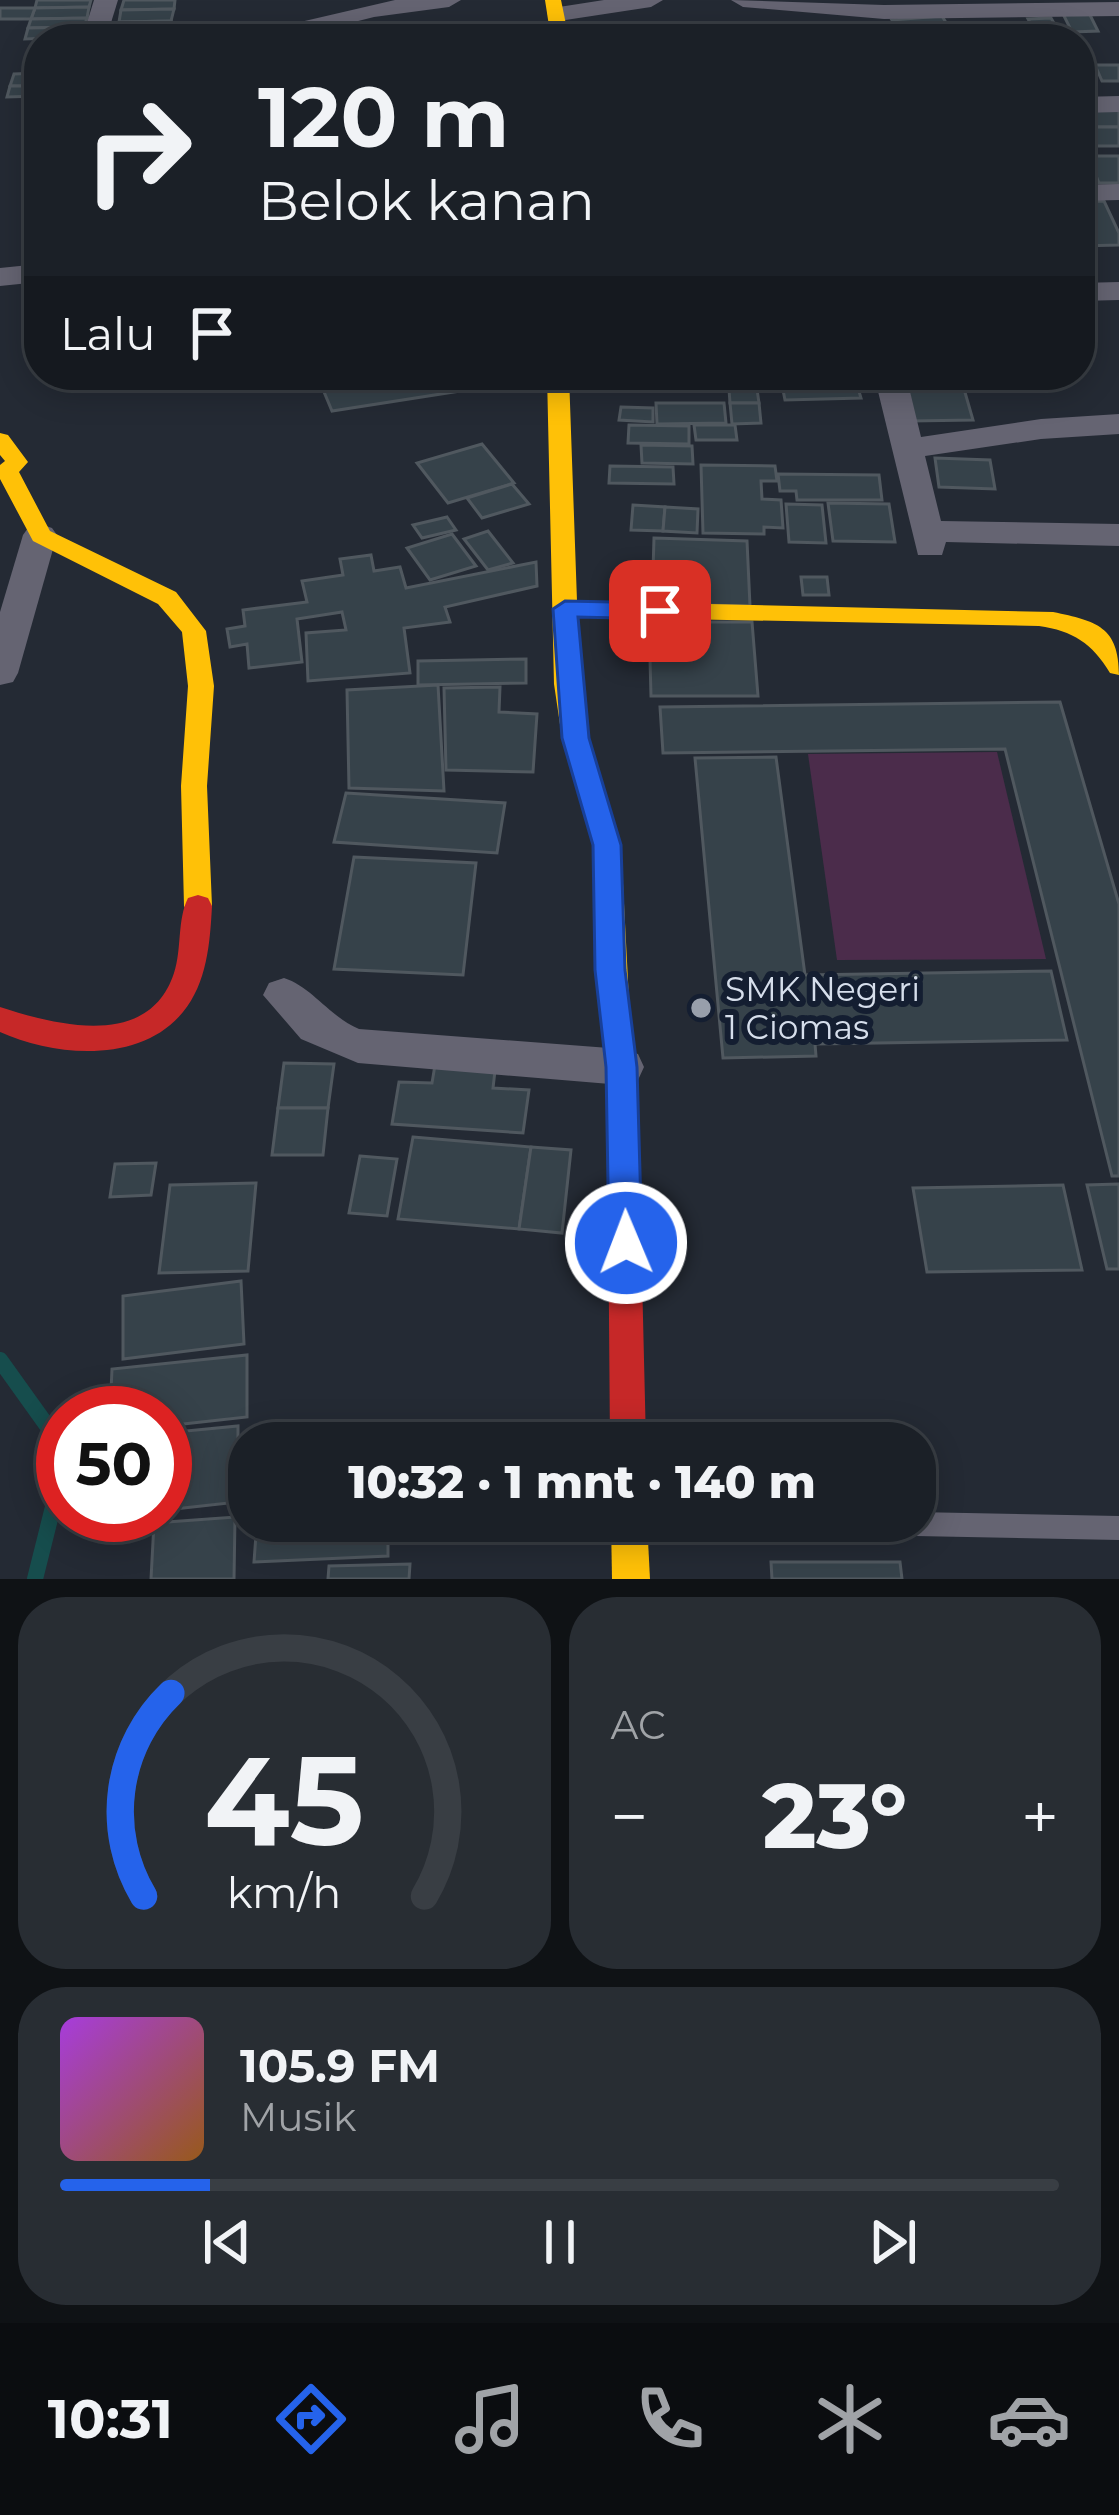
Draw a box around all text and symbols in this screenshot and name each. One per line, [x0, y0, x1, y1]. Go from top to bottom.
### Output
text: 120 m [258, 66, 509, 168]
icon: right [60, 72, 216, 228]
text: Belok kanan [258, 168, 595, 234]
icon: arrive [179, 300, 245, 366]
text: Lalu [60, 306, 155, 361]
pin [609, 560, 711, 662]
icon: arrive [627, 578, 693, 644]
place label: SMK Negeri 1 Ciomas [725, 969, 920, 1047]
marker: SMK Negeri 1 Ciomas [688, 995, 714, 1021]
position arrow [563, 1180, 689, 1306]
speed limit sign: 50 [36, 1386, 192, 1542]
text: 10:32 · 1 mnt · 140 m [348, 1454, 816, 1509]
text: AC [611, 1701, 666, 1749]
text: 45 [204, 1724, 364, 1876]
text: 23° [763, 1761, 907, 1871]
text: − [611, 1776, 648, 1857]
text: + [1021, 1776, 1059, 1857]
text: km/h [227, 1866, 341, 1919]
text: 105.9 FM [240, 2038, 440, 2093]
text: Musik [240, 2093, 356, 2141]
icon: previous [194, 2209, 260, 2275]
icon: pause [527, 2209, 593, 2275]
icon: next [860, 2209, 926, 2275]
icon: directions [269, 2377, 353, 2461]
icon: music [448, 2377, 532, 2461]
icon: phone [628, 2377, 712, 2461]
icon: climate [808, 2377, 892, 2461]
icon: car [987, 2377, 1071, 2461]
text: 10:31 [48, 2386, 173, 2452]

